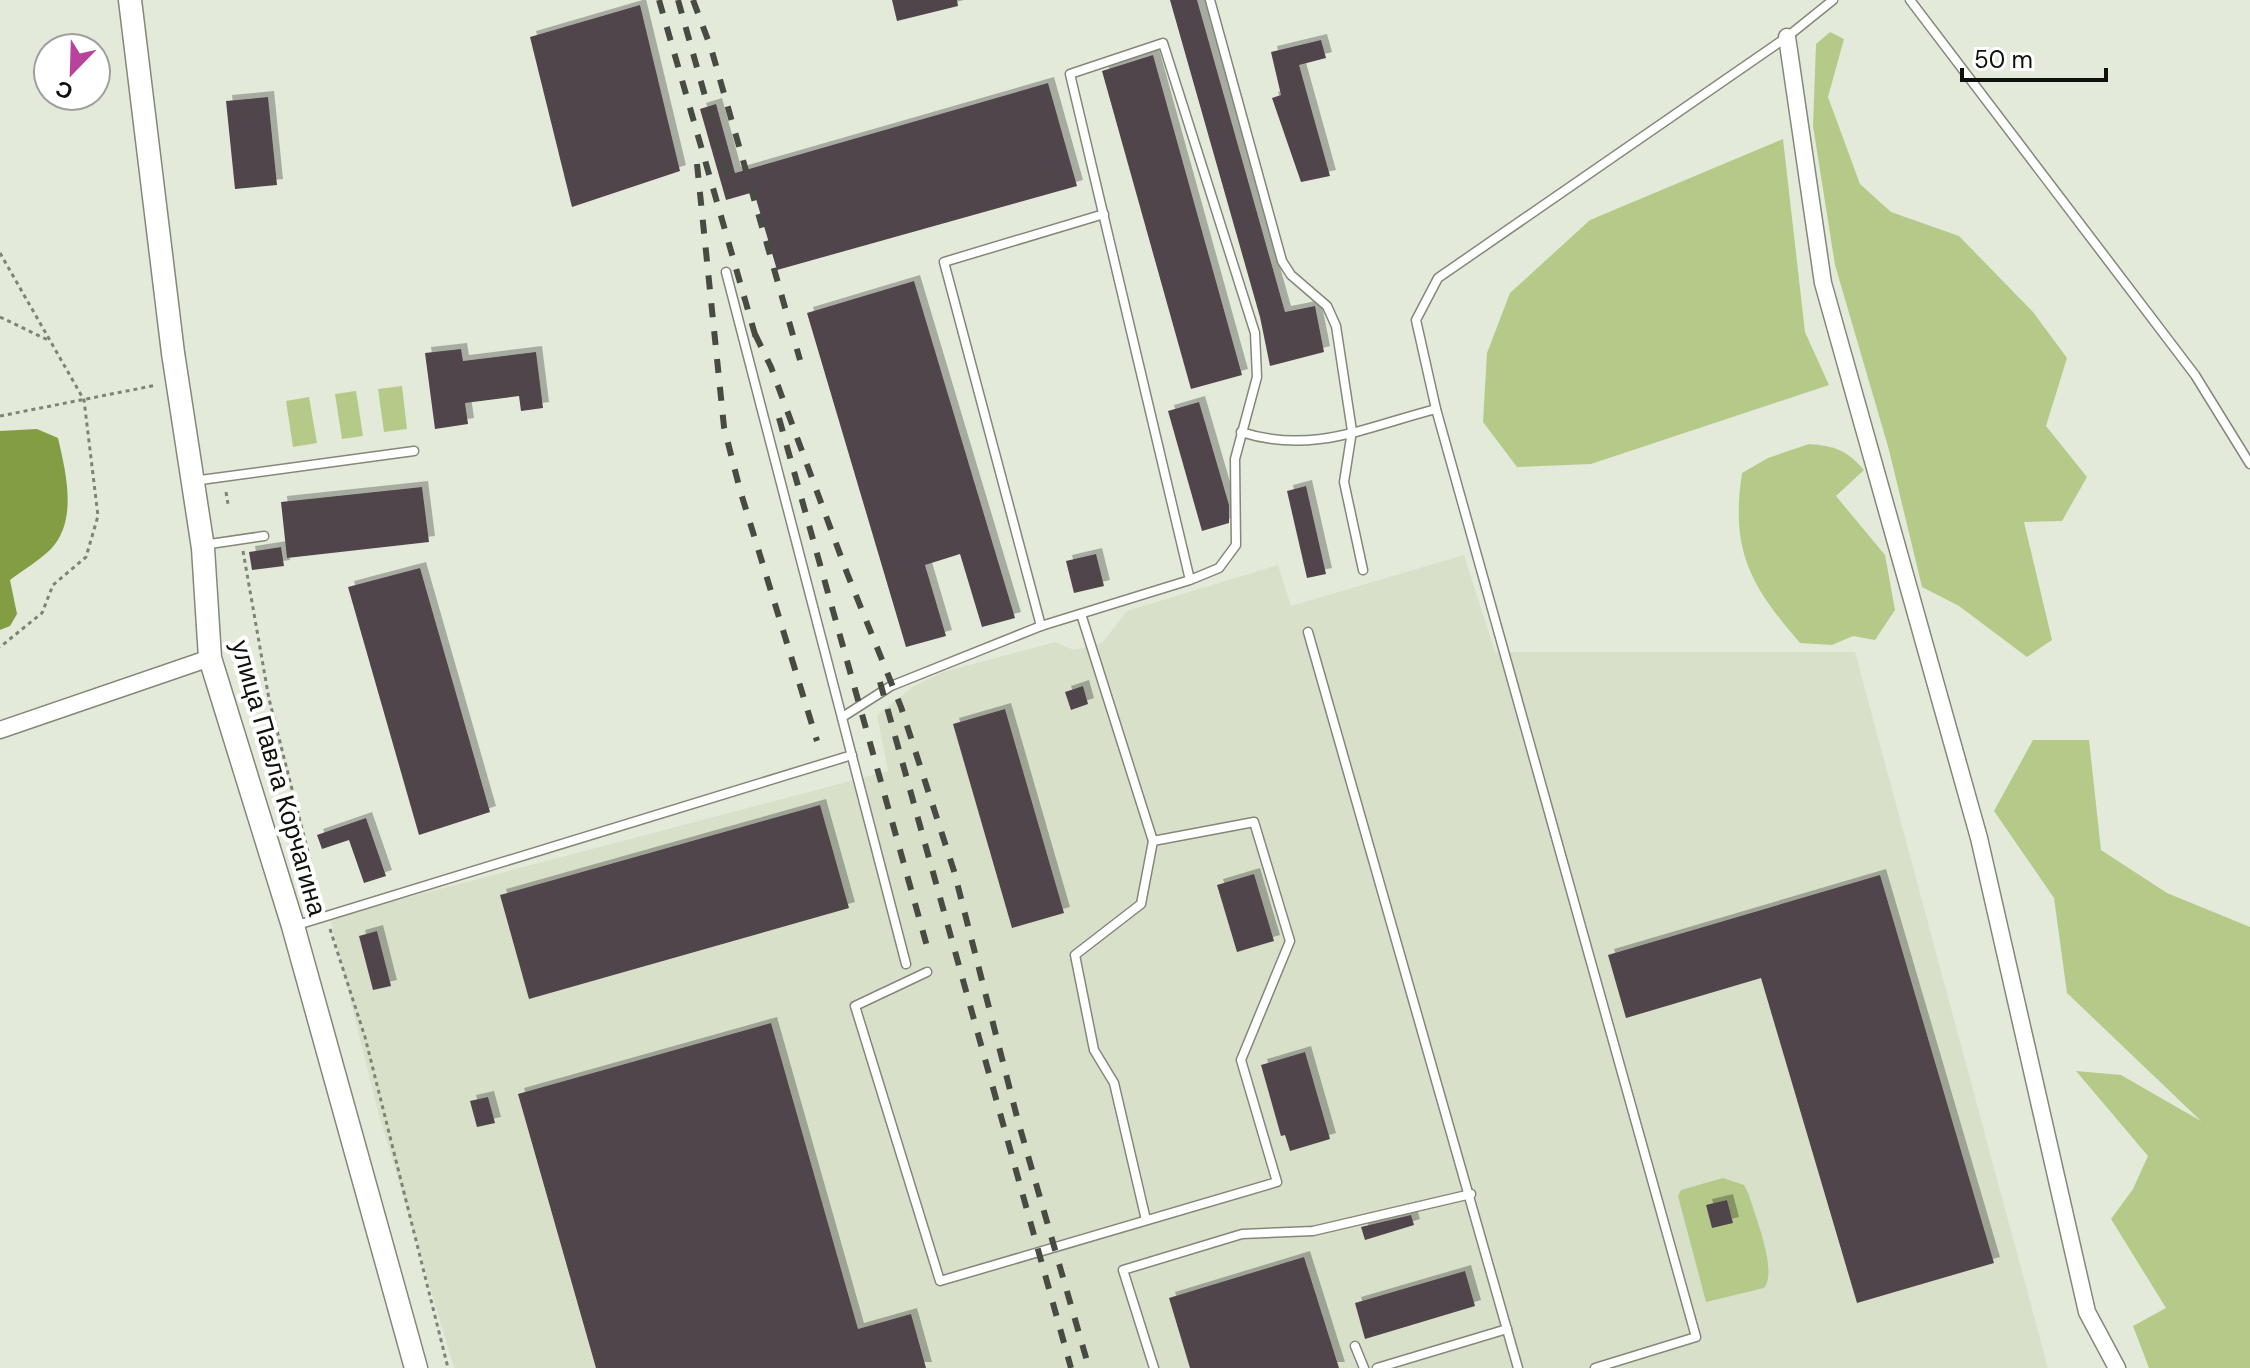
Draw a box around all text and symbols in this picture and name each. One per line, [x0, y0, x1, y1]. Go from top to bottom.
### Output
north arrow [32, 32, 112, 112]
scale bar [1962, 32, 2106, 82]
text: 50 m [1974, 44, 2033, 75]
text: С [51, 73, 77, 106]
street label: улица Павла Корчагина [223, 636, 335, 920]

